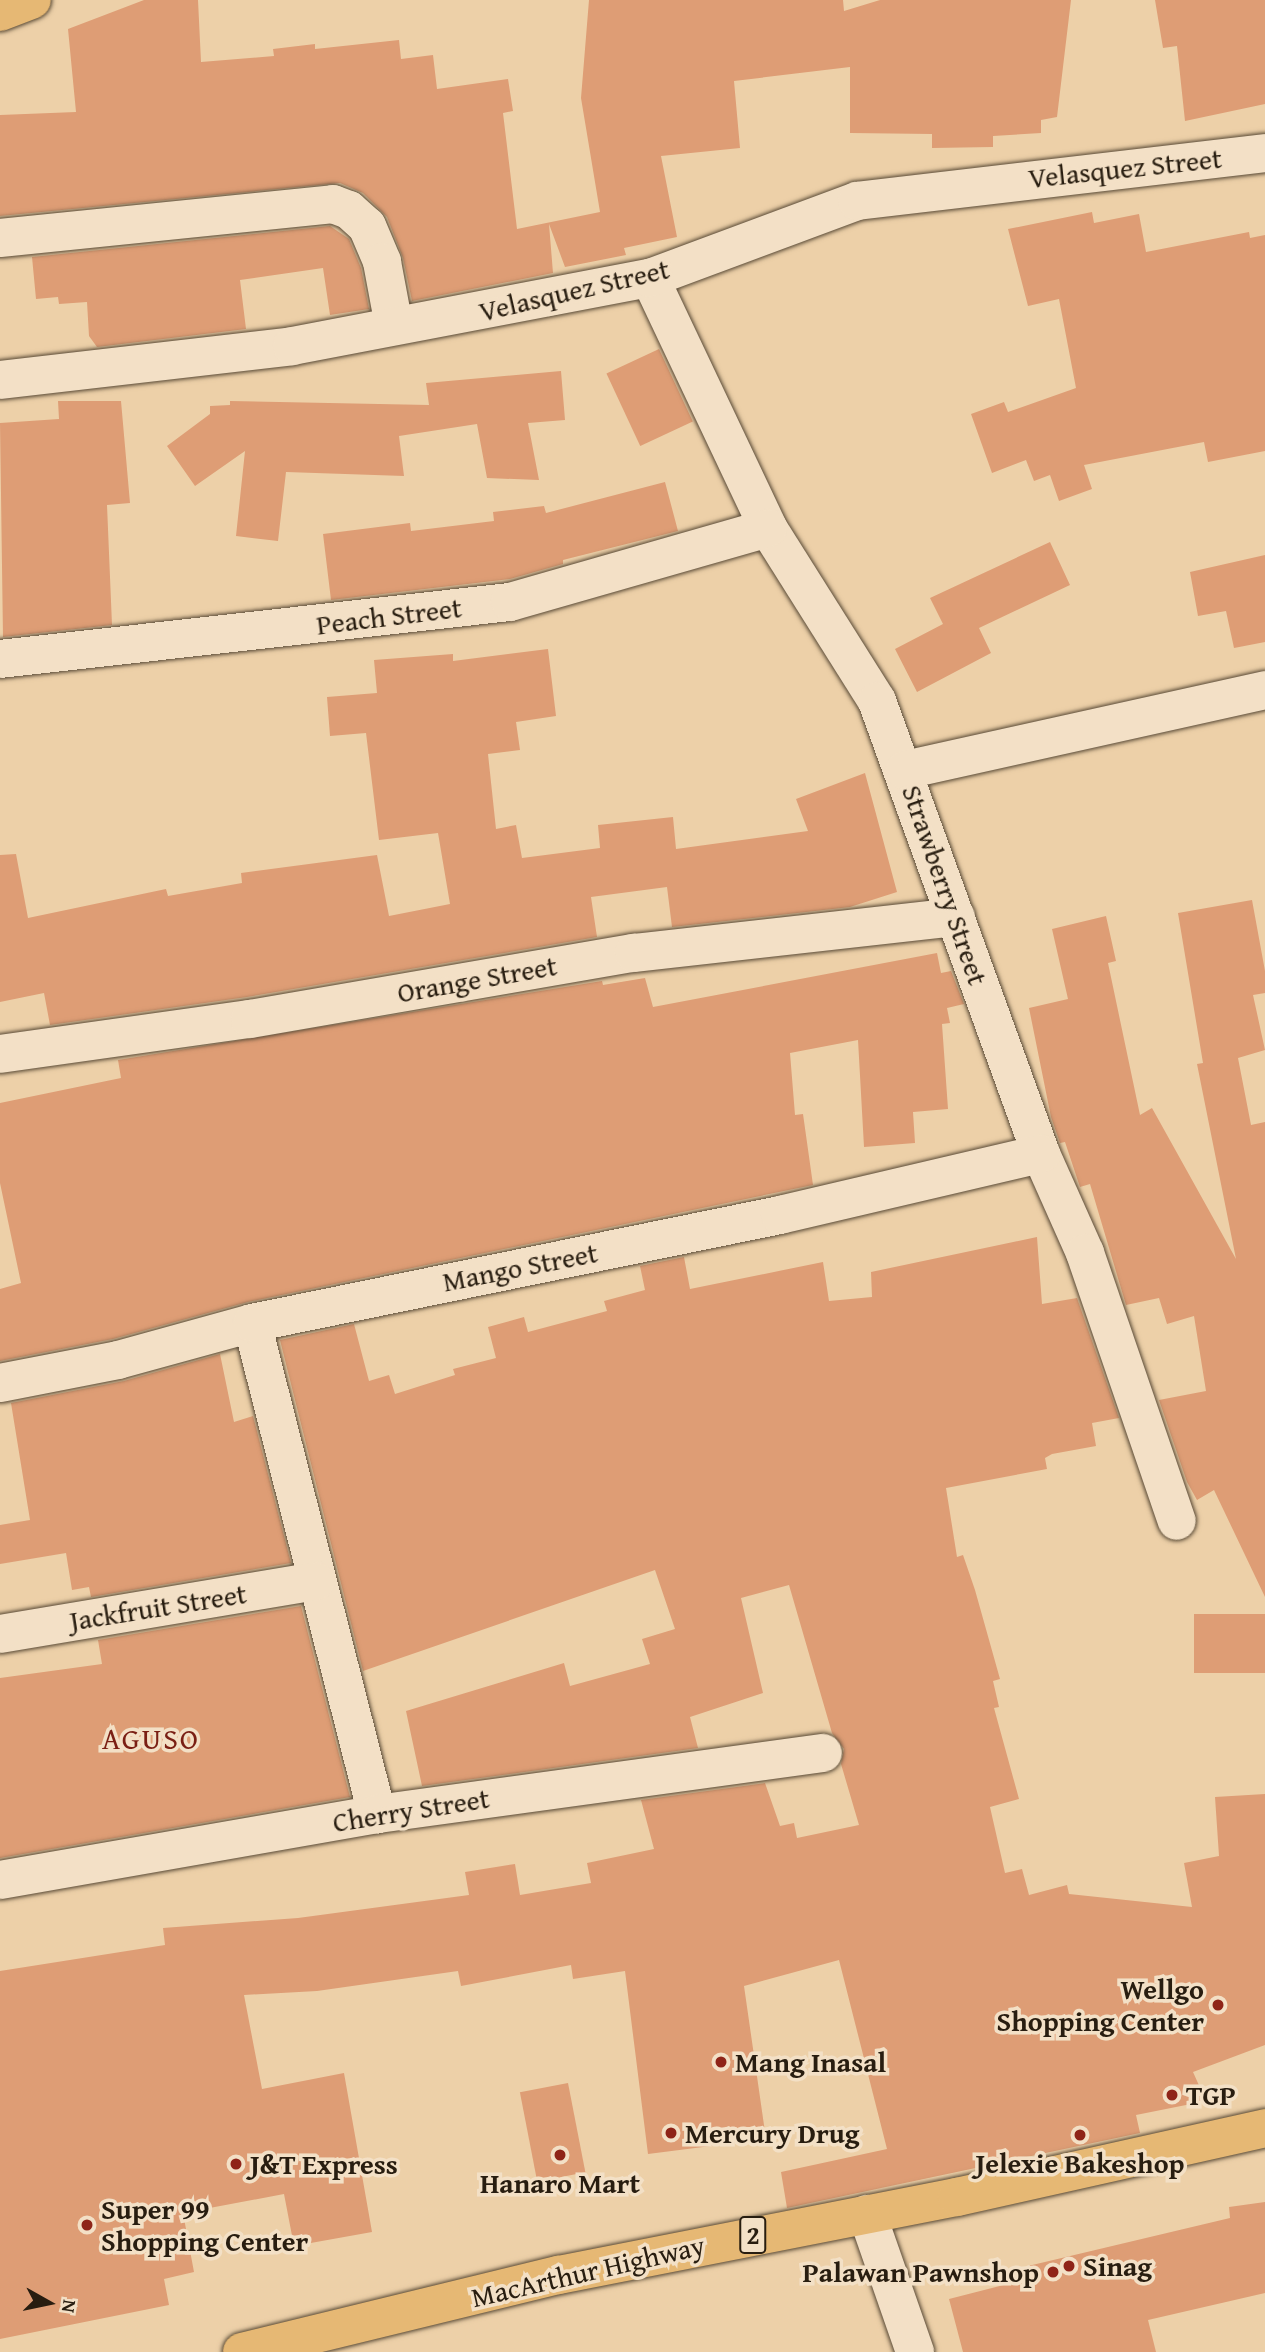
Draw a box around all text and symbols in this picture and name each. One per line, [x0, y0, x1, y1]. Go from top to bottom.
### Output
street label: Velasquez Street [1027, 141, 1223, 195]
street label: Velasquez Street [476, 252, 672, 328]
street label: Peach Street [314, 590, 464, 642]
street label: Strawberry Street [895, 781, 995, 989]
street label: Orange Street [395, 948, 559, 1010]
street label: Mango Street [440, 1236, 600, 1298]
street label: Jackfruit Street [67, 1576, 249, 1638]
district label: AGUSO [103, 1720, 199, 1756]
street label: Cherry Street [330, 1781, 492, 1839]
place label: Wellgo Shopping Center [997, 1972, 1204, 2038]
marker: Wellgo Shopping Center [1210, 1997, 1226, 2013]
place label: Mang Inasal [735, 2045, 886, 2079]
marker: Mang Inasal [713, 2054, 729, 2070]
place label: TGP [1186, 2078, 1236, 2112]
marker: TGP [1164, 2087, 1180, 2103]
place label: Mercury Drug [685, 2116, 860, 2150]
marker: Mercury Drug [663, 2125, 679, 2141]
marker: Jelexie Bakeshop [1072, 2127, 1088, 2143]
place label: Jelexie Bakeshop [976, 2146, 1184, 2180]
place label: J&T Express [250, 2147, 398, 2181]
marker: Hanaro Mart [552, 2147, 568, 2163]
marker: J&T Express [228, 2156, 244, 2172]
place label: Hanaro Mart [480, 2166, 640, 2200]
place label: Super 99 Shopping Center [101, 2192, 308, 2258]
road number: 2 [739, 2212, 767, 2258]
marker: Super 99 Shopping Center [79, 2217, 95, 2233]
street label: MacArthur Highway [468, 2228, 708, 2314]
place label: Sinag [1083, 2249, 1152, 2283]
place label: Palawan Pawnshop [803, 2255, 1039, 2289]
marker: Sinag [1061, 2258, 1077, 2274]
marker: Palawan Pawnshop [1045, 2264, 1061, 2280]
north arrow [14, 2268, 84, 2338]
text: N [55, 2298, 85, 2315]

